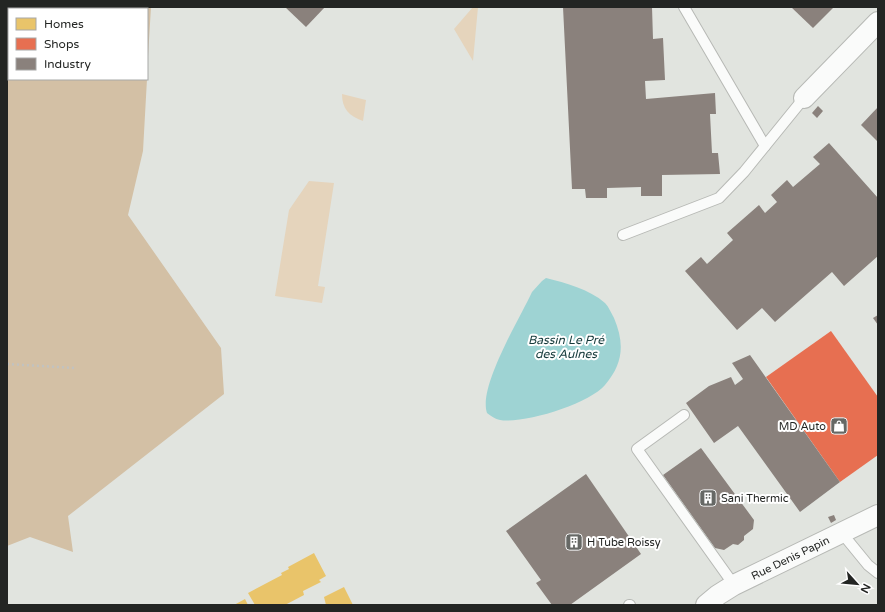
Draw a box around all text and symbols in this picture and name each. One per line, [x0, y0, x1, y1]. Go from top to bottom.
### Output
legend [8, 8, 148, 80]
text: Homes [44, 17, 84, 31]
text: Shops [44, 37, 79, 51]
text: Industry [44, 57, 91, 71]
water label: Bassin Le Pré des Aulnes [528, 333, 605, 361]
shop icon: MD Auto [829, 416, 849, 436]
place label: MD Auto [779, 420, 826, 433]
building icon: Sani Thermic [698, 488, 718, 508]
place label: Sani Thermic [721, 492, 789, 505]
building icon: H Tube Roissy [564, 532, 584, 552]
street label: Rue Denis Papin [749, 533, 831, 582]
place label: H Tube Roissy [587, 536, 661, 549]
north arrow [837, 564, 877, 604]
text: N [858, 581, 873, 595]

